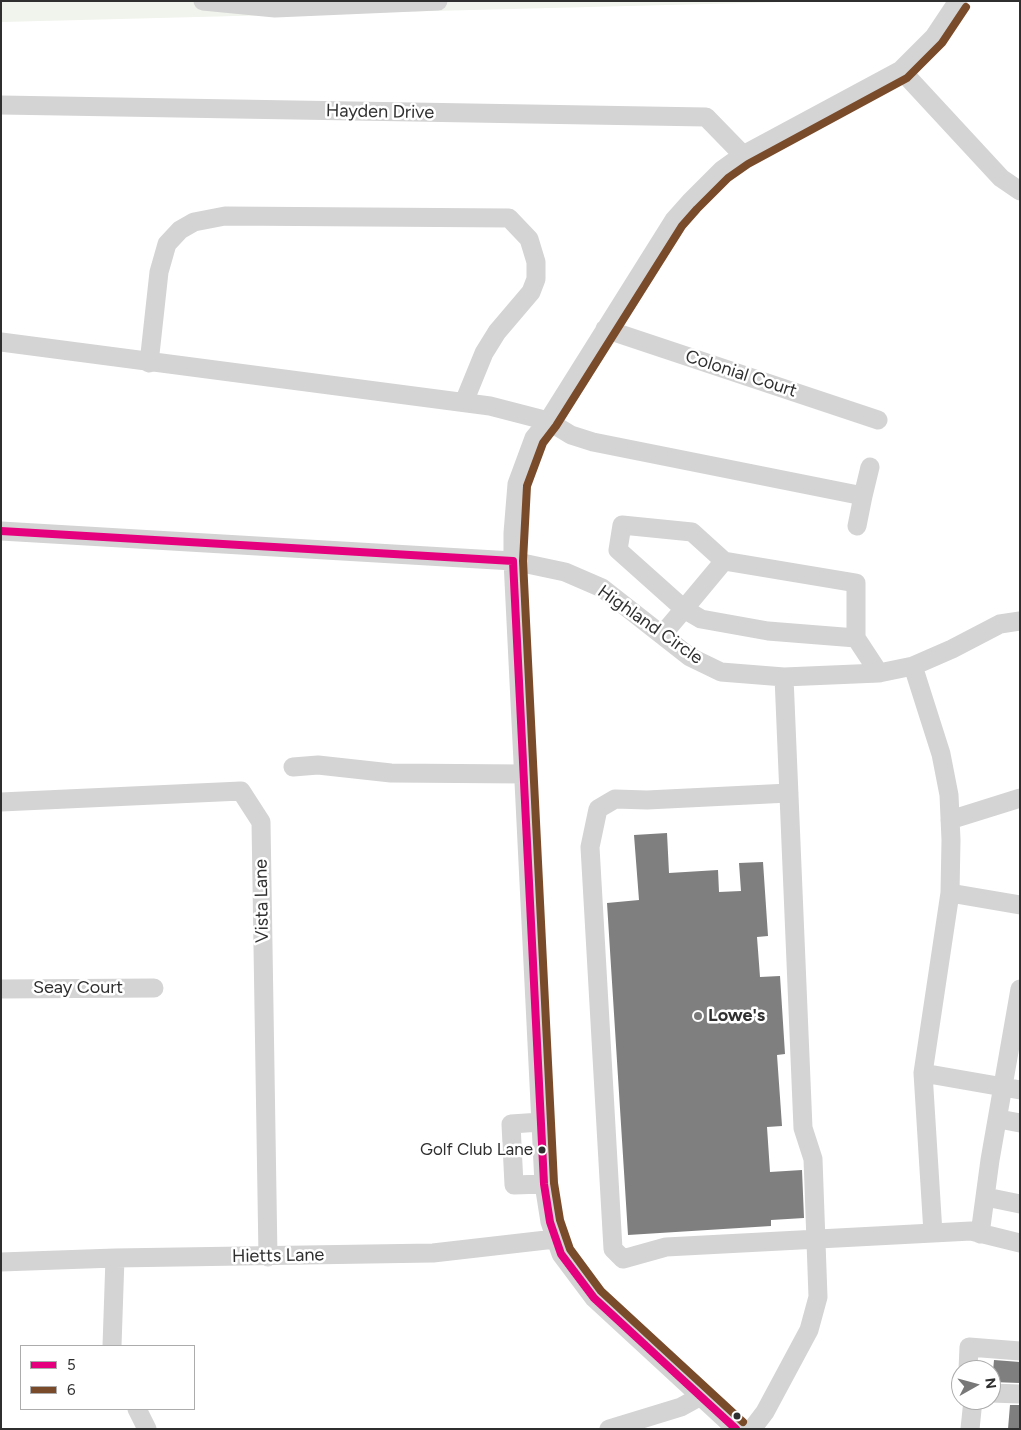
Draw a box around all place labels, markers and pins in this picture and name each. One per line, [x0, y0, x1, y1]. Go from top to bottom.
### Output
place label: Lowe's [708, 1005, 765, 1027]
marker: Lowe's [692, 1010, 704, 1022]
place label: Golf Club Lane [420, 1140, 533, 1160]
marker: Golf Club Lane [537, 1145, 547, 1155]
unlabelled marker [732, 1411, 742, 1421]

